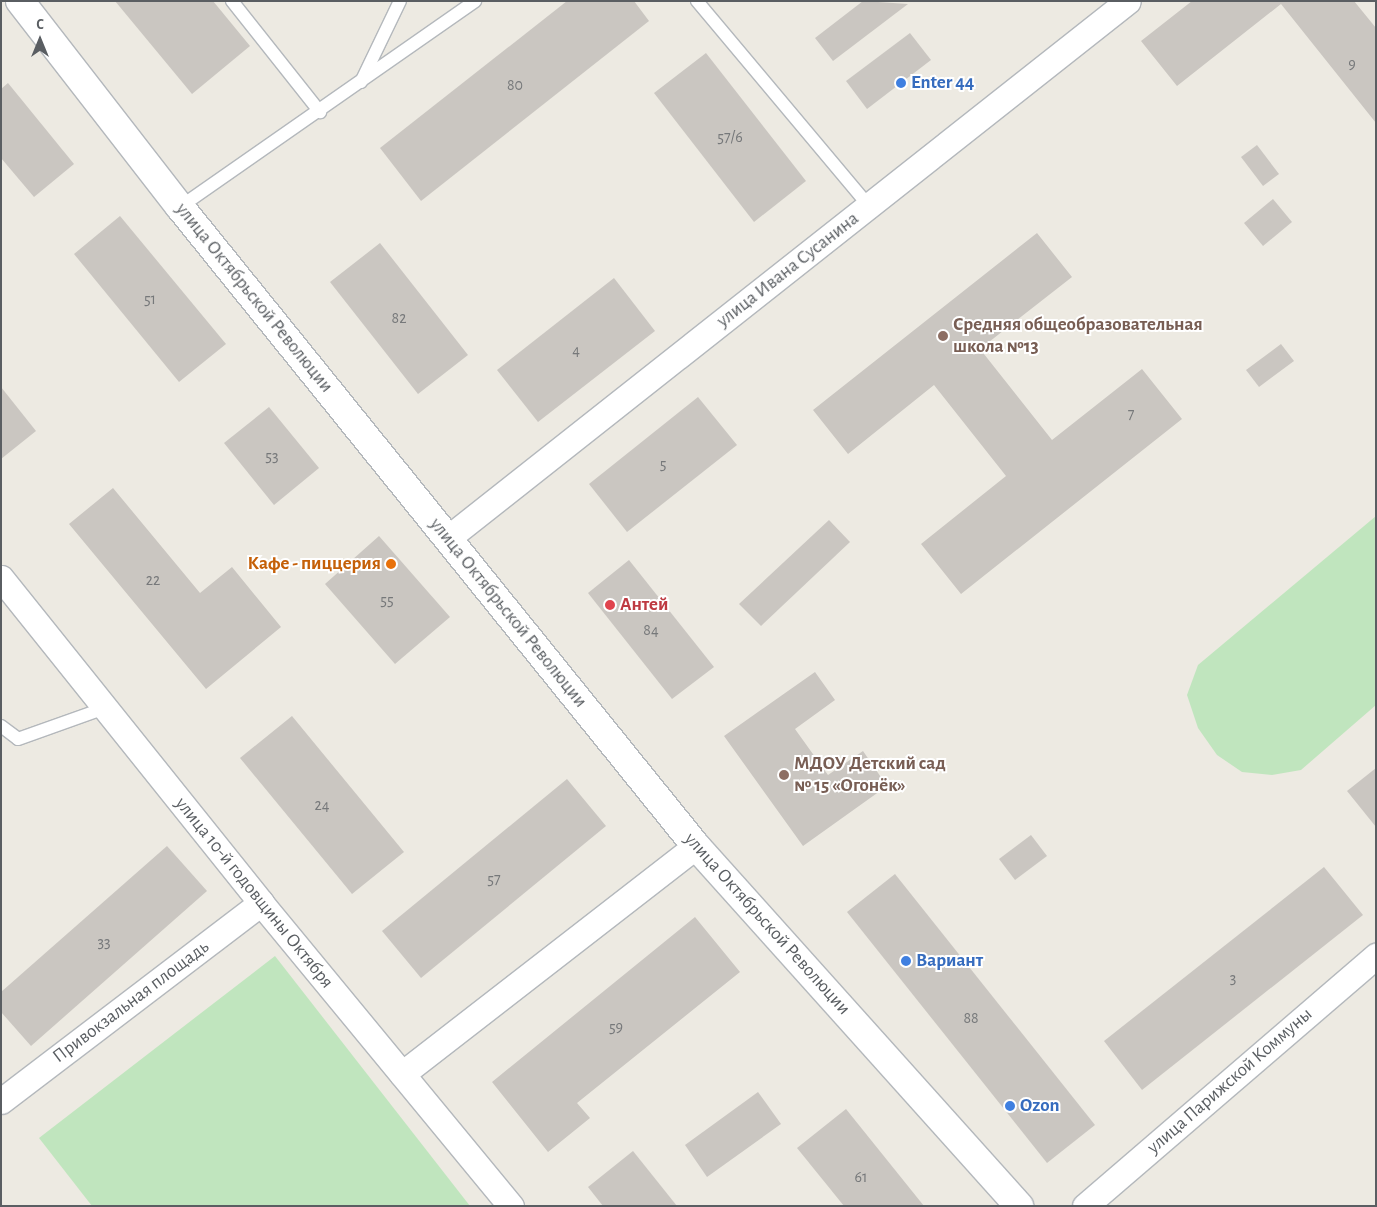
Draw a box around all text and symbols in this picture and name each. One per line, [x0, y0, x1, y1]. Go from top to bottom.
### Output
north arrow [15, 15, 65, 65]
text: С [36, 18, 44, 32]
house number: 9 [1348, 54, 1356, 74]
place label: Enter 44 [911, 72, 974, 94]
house number: 80 [507, 75, 523, 95]
marker: Enter 44 [895, 77, 907, 89]
house number: 57/6 [717, 127, 743, 147]
street label: улица Октябрьской Революции [170, 199, 338, 397]
street label: улица Ивана Сусанина [712, 207, 864, 333]
house number: 51 [144, 289, 156, 309]
house number: 82 [392, 308, 406, 328]
place label: Средняя общеобразовательная школа №13 [953, 314, 1203, 358]
marker: Средняя общеобразовательная школа №13 [937, 330, 949, 342]
house number: 4 [572, 340, 580, 360]
house number: 7 [1128, 404, 1134, 424]
house number: 53 [265, 446, 279, 466]
house number: 5 [660, 454, 666, 474]
street label: улица Октябрьской Революции [424, 514, 592, 712]
place label: Кафе - пиццерия [248, 553, 381, 575]
marker: Кафе - пиццерия [385, 558, 397, 570]
house number: 22 [146, 570, 160, 590]
house number: 55 [380, 590, 394, 610]
place label: Антей [620, 594, 668, 616]
marker: Антей [604, 599, 616, 611]
house number: 84 [643, 620, 659, 640]
place label: МДОУ Детский сад № 15 «Огонёк» [794, 753, 946, 797]
marker: МДОУ Детский сад № 15 «Огонёк» [778, 769, 790, 781]
street label: улица 10-й годовщины Октября [170, 793, 338, 993]
house number: 24 [315, 795, 329, 815]
street label: улица Октябрьской Революции [679, 828, 855, 1020]
house number: 57 [487, 869, 501, 889]
house number: 33 [97, 932, 111, 952]
street label: Привокзальная площадь [48, 936, 214, 1068]
place label: Вариант [916, 950, 983, 972]
marker: Вариант [900, 955, 912, 967]
house number: 3 [1230, 968, 1236, 988]
street label: улица Парижской Коммуны [1143, 1003, 1317, 1159]
house number: 88 [963, 1008, 979, 1028]
house number: 59 [609, 1017, 623, 1037]
place label: Ozon [1020, 1095, 1059, 1117]
marker: Ozon [1004, 1100, 1016, 1112]
house number: 61 [854, 1167, 868, 1187]

